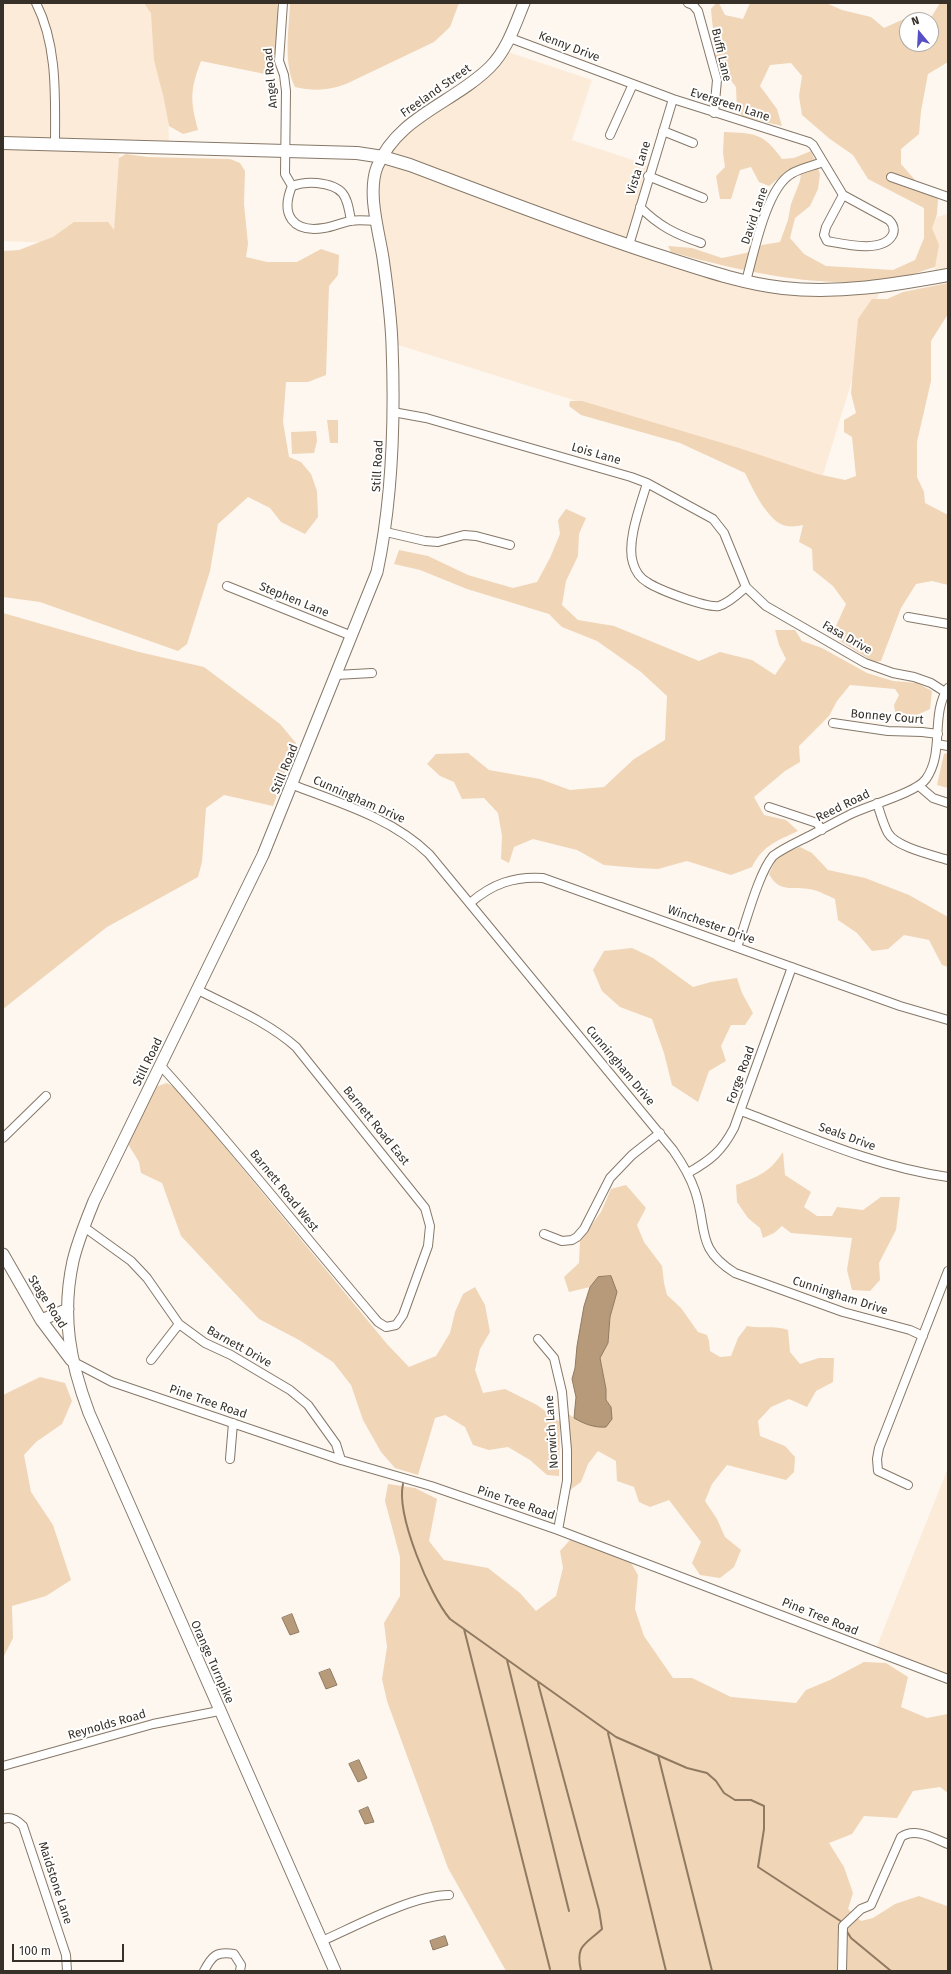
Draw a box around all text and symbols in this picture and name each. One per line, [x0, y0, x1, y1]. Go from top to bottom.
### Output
north arrow [899, 12, 939, 52]
text: N [910, 14, 921, 28]
street label: Buffi Lane [708, 27, 734, 83]
street label: Kenny Drive [536, 29, 602, 65]
street label: Angel Road [261, 47, 281, 109]
street label: Freeland Street [398, 61, 474, 121]
street label: Evergreen Lane [688, 85, 772, 125]
street label: Vista Lane [624, 139, 654, 197]
street label: David Lane [738, 186, 772, 246]
street label: Still Road [369, 440, 387, 492]
street label: Lois Lane [570, 440, 622, 468]
street label: Stephen Lane [257, 579, 331, 621]
street label: Fasa Drive [820, 618, 874, 658]
street label: Bonney Court [850, 707, 924, 727]
street label: Still Road [269, 742, 301, 796]
street label: Cunningham Drive [311, 773, 407, 827]
street label: Reed Road [814, 787, 872, 825]
street label: Winchester Drive [665, 903, 757, 947]
street label: Cunningham Drive [583, 1023, 657, 1109]
street label: Still Road [130, 1035, 166, 1089]
street label: Forge Road [724, 1044, 758, 1106]
street label: Barnett Road East [340, 1084, 412, 1168]
street label: Seals Drive [816, 1120, 878, 1154]
street label: Barnett Road West [247, 1147, 321, 1235]
street label: Stage Road [24, 1273, 70, 1331]
street label: Cunningham Drive [791, 1274, 889, 1318]
street label: Barnett Drive [204, 1323, 274, 1371]
street label: Pine Tree Road [167, 1382, 249, 1422]
street label: Norwich Lane [542, 1395, 562, 1469]
street label: Pine Tree Road [475, 1483, 557, 1523]
street label: Pine Tree Road [780, 1595, 860, 1639]
street label: Orange Turnpike [187, 1618, 237, 1706]
street label: Reynolds Road [66, 1707, 148, 1743]
street label: Maidstone Lane [35, 1840, 75, 1926]
scale bar [14, 1936, 126, 1962]
text: 100 m [19, 1944, 51, 1958]

